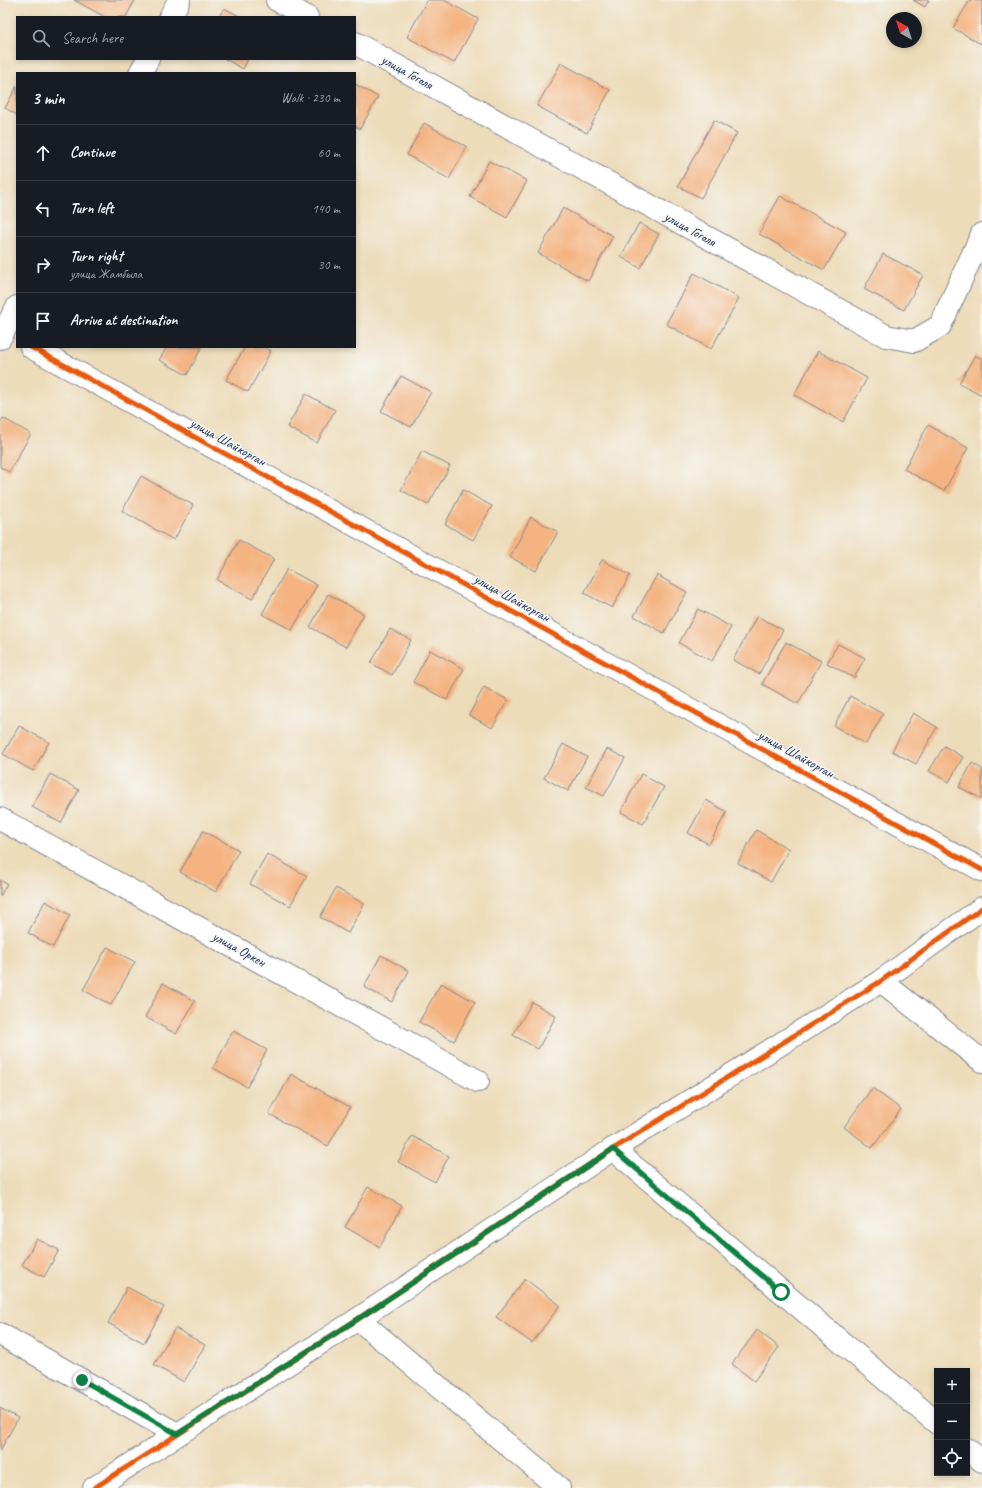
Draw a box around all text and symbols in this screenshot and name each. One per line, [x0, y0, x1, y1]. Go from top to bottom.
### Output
north arrow [886, 12, 922, 48]
search box [16, 16, 356, 60]
icon: search [30, 27, 52, 49]
text: Search here [62, 29, 123, 48]
street label: улица Гоголя [378, 51, 437, 94]
text: 3 min [32, 88, 65, 109]
text: Walk · 230 m [281, 90, 340, 106]
icon: ahead [32, 142, 54, 164]
text: Continue [70, 143, 115, 162]
text: 60 m [318, 145, 340, 161]
icon: left [32, 198, 54, 220]
text: Turn left [70, 199, 113, 218]
text: 140 m [312, 201, 340, 217]
street label: улица Гоголя [661, 208, 720, 251]
text: Turn right [70, 247, 123, 266]
icon: right [32, 254, 54, 276]
text: 30 m [318, 257, 340, 273]
text: улица Жамбыла [70, 266, 142, 282]
icon: arrive [32, 310, 54, 332]
text: Arrive at destination [70, 311, 177, 330]
street label: улица Шайкорган [186, 414, 270, 470]
street label: улица Шайкорган [470, 570, 554, 626]
street label: улица Шайкорган [754, 726, 838, 782]
street label: улица Оркен [209, 927, 270, 971]
route start [772, 1283, 790, 1301]
map controls [934, 1368, 970, 1476]
button: + [934, 1368, 970, 1404]
route end [73, 1371, 91, 1389]
button: − [934, 1404, 970, 1440]
button: locate [934, 1440, 970, 1476]

